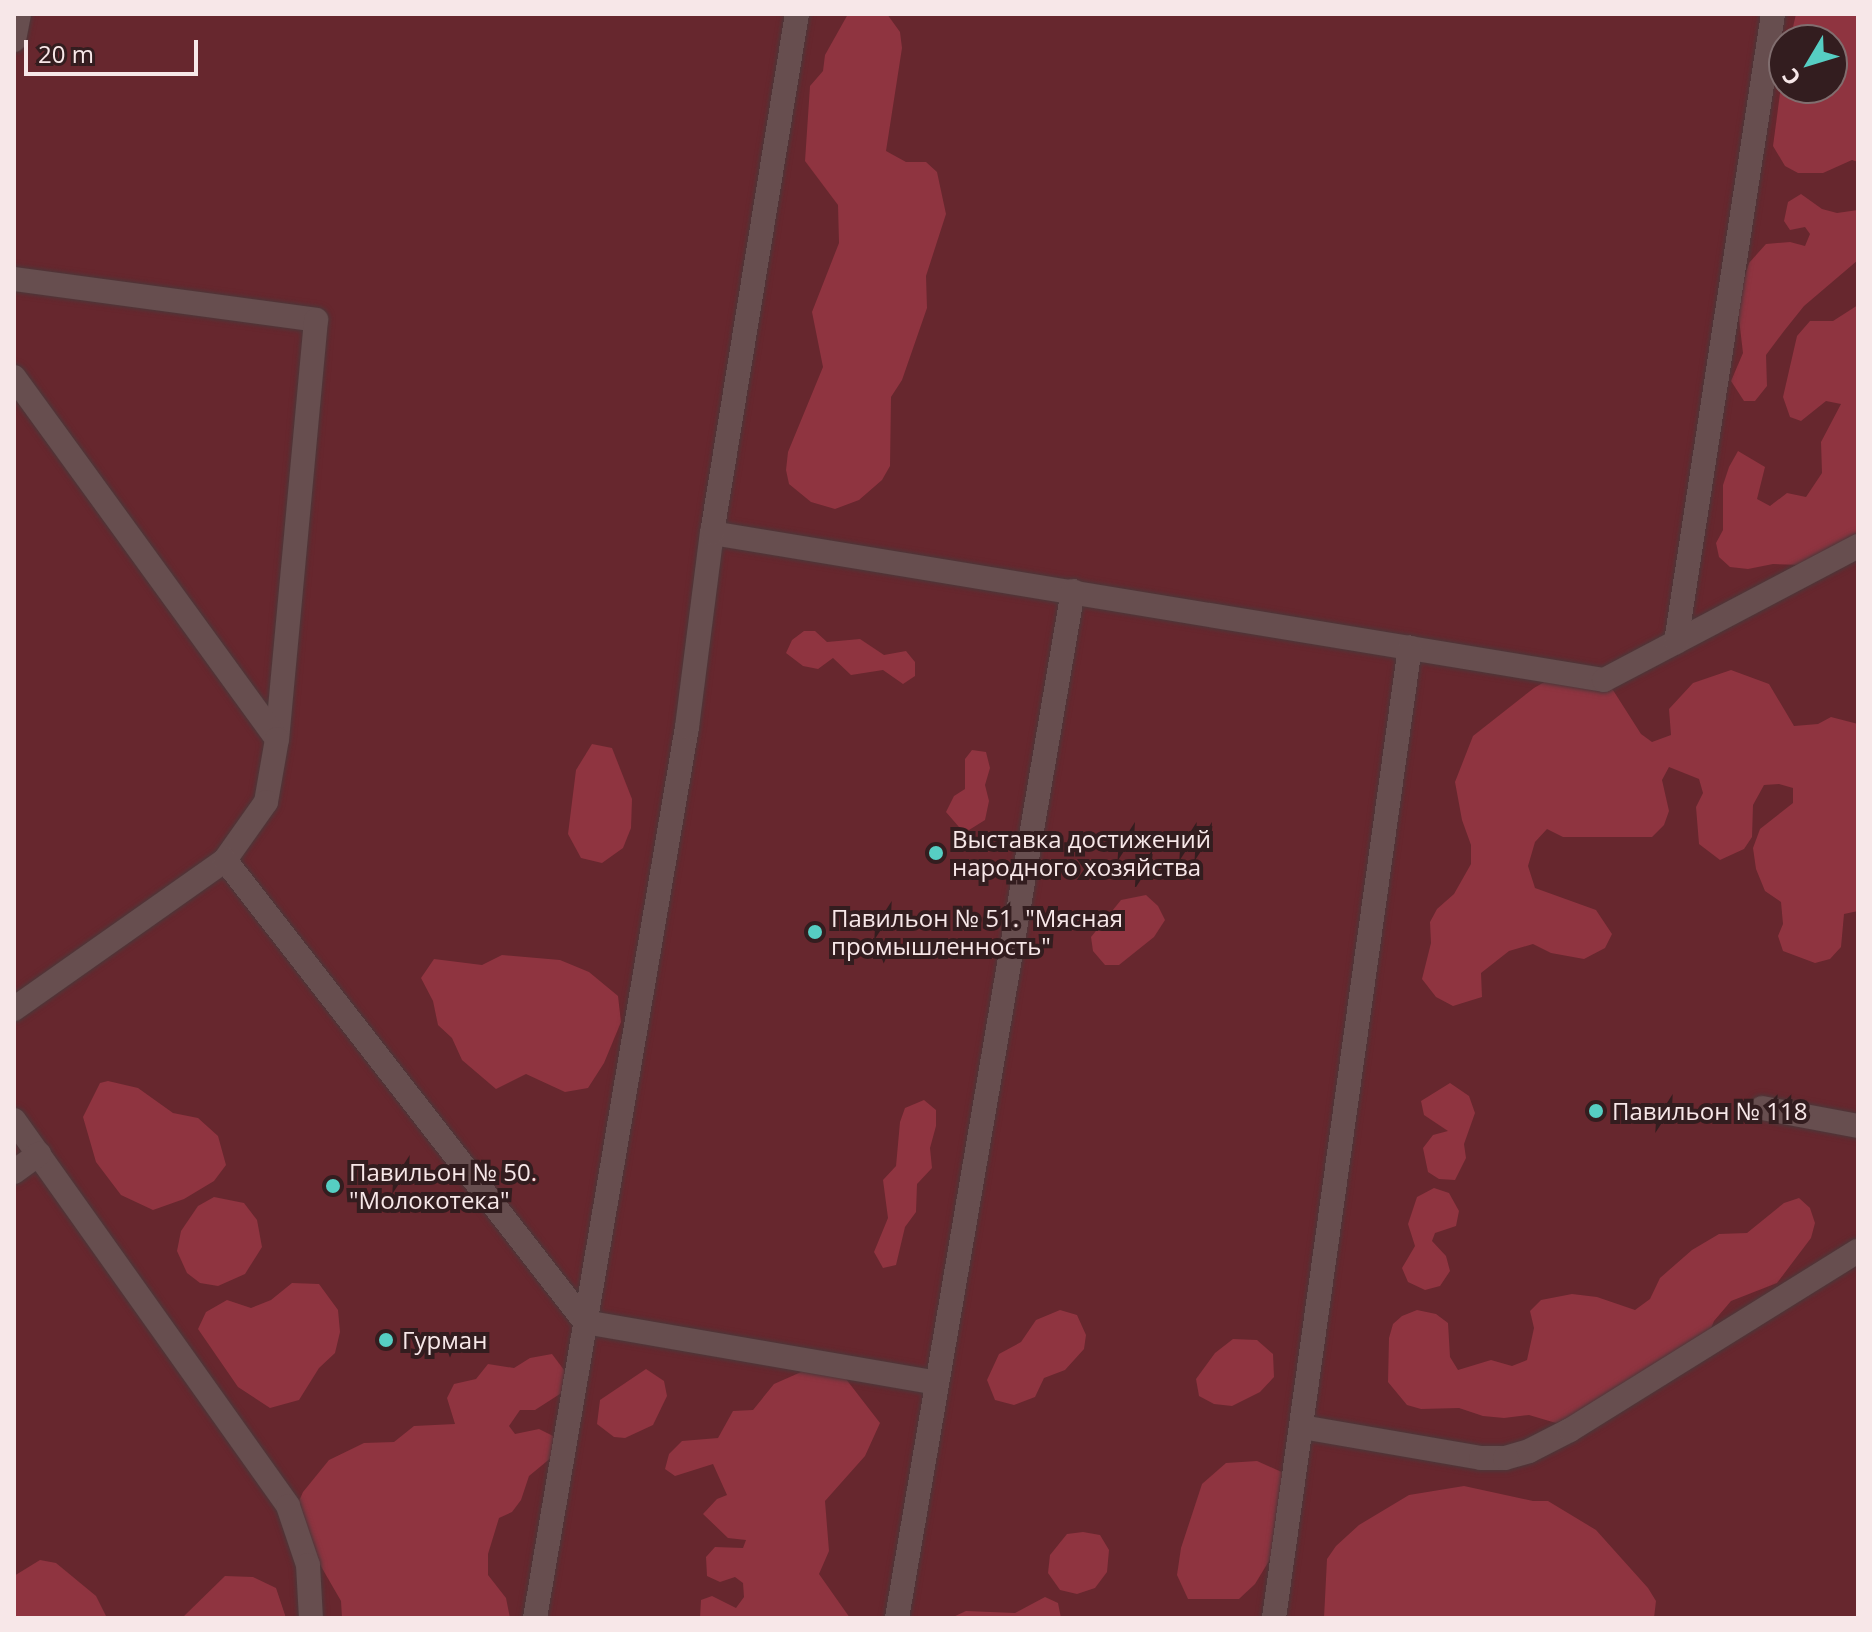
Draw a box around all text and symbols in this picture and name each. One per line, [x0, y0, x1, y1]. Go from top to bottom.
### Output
scale bar [28, 24, 202, 74]
north arrow [1768, 24, 1848, 104]
text: 20 m [38, 37, 94, 70]
text: С [1775, 63, 1807, 92]
place label: Выставка достижений народного хозяйства [952, 825, 1211, 881]
marker: Выставка достижений народного хозяйства [927, 844, 945, 862]
place label: Павильон № 51. "Мясная промышленность" [831, 904, 1123, 960]
marker: Павильон № 51. "Мясная промышленность" [806, 923, 824, 941]
place label: Павильон № 118 [1612, 1097, 1807, 1125]
marker: Павильон № 118 [1587, 1102, 1605, 1120]
place label: Павильон № 50. "Молокотека" [349, 1158, 537, 1214]
marker: Павильон № 50. "Молокотека" [324, 1177, 342, 1195]
place label: Гурман [402, 1326, 487, 1354]
marker: Гурман [377, 1331, 395, 1349]

